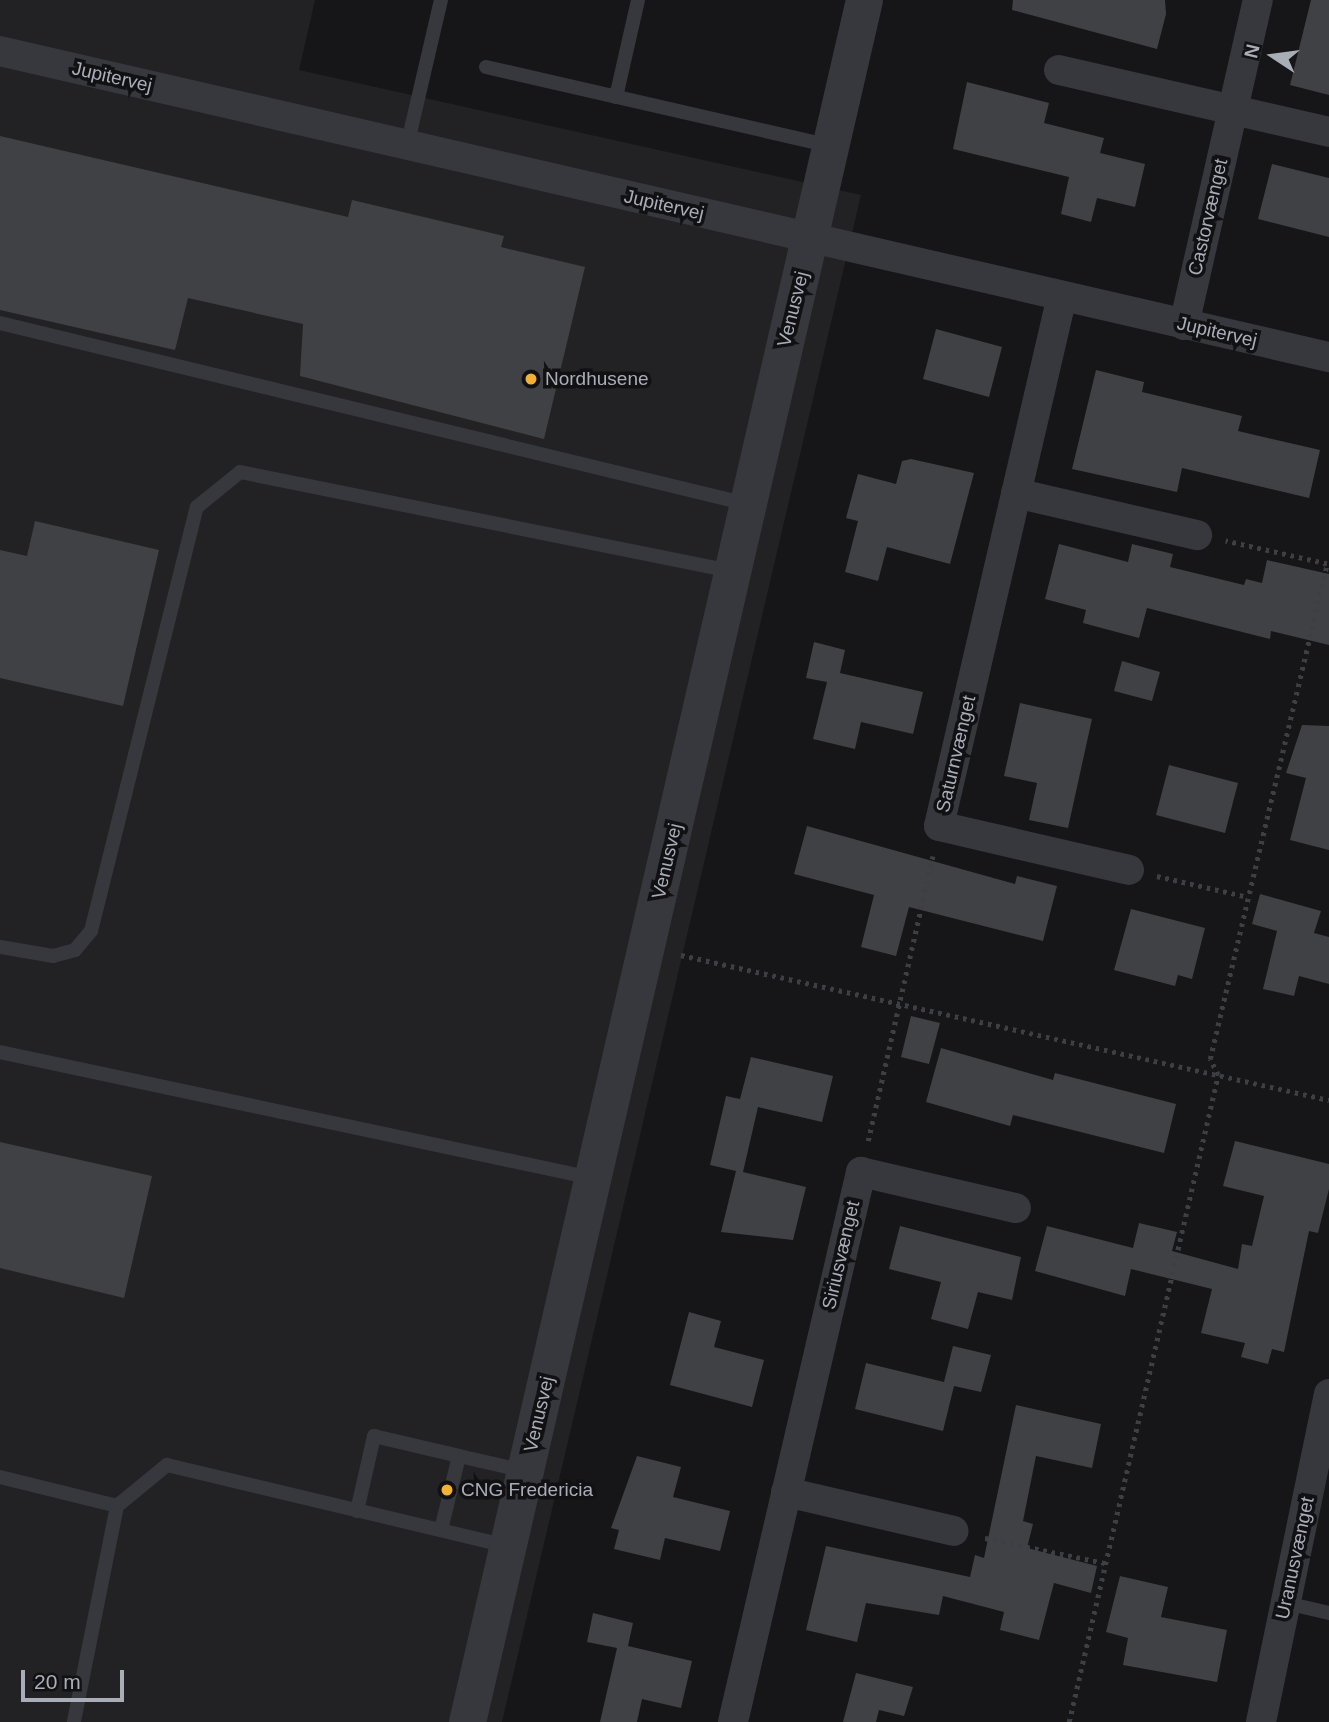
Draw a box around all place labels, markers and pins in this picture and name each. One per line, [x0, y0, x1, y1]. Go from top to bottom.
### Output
place label: Nordhusene [545, 368, 649, 390]
marker: Nordhusene [523, 371, 539, 387]
place label: CNG Fredericia [461, 1479, 593, 1501]
marker: CNG Fredericia [439, 1482, 455, 1498]

